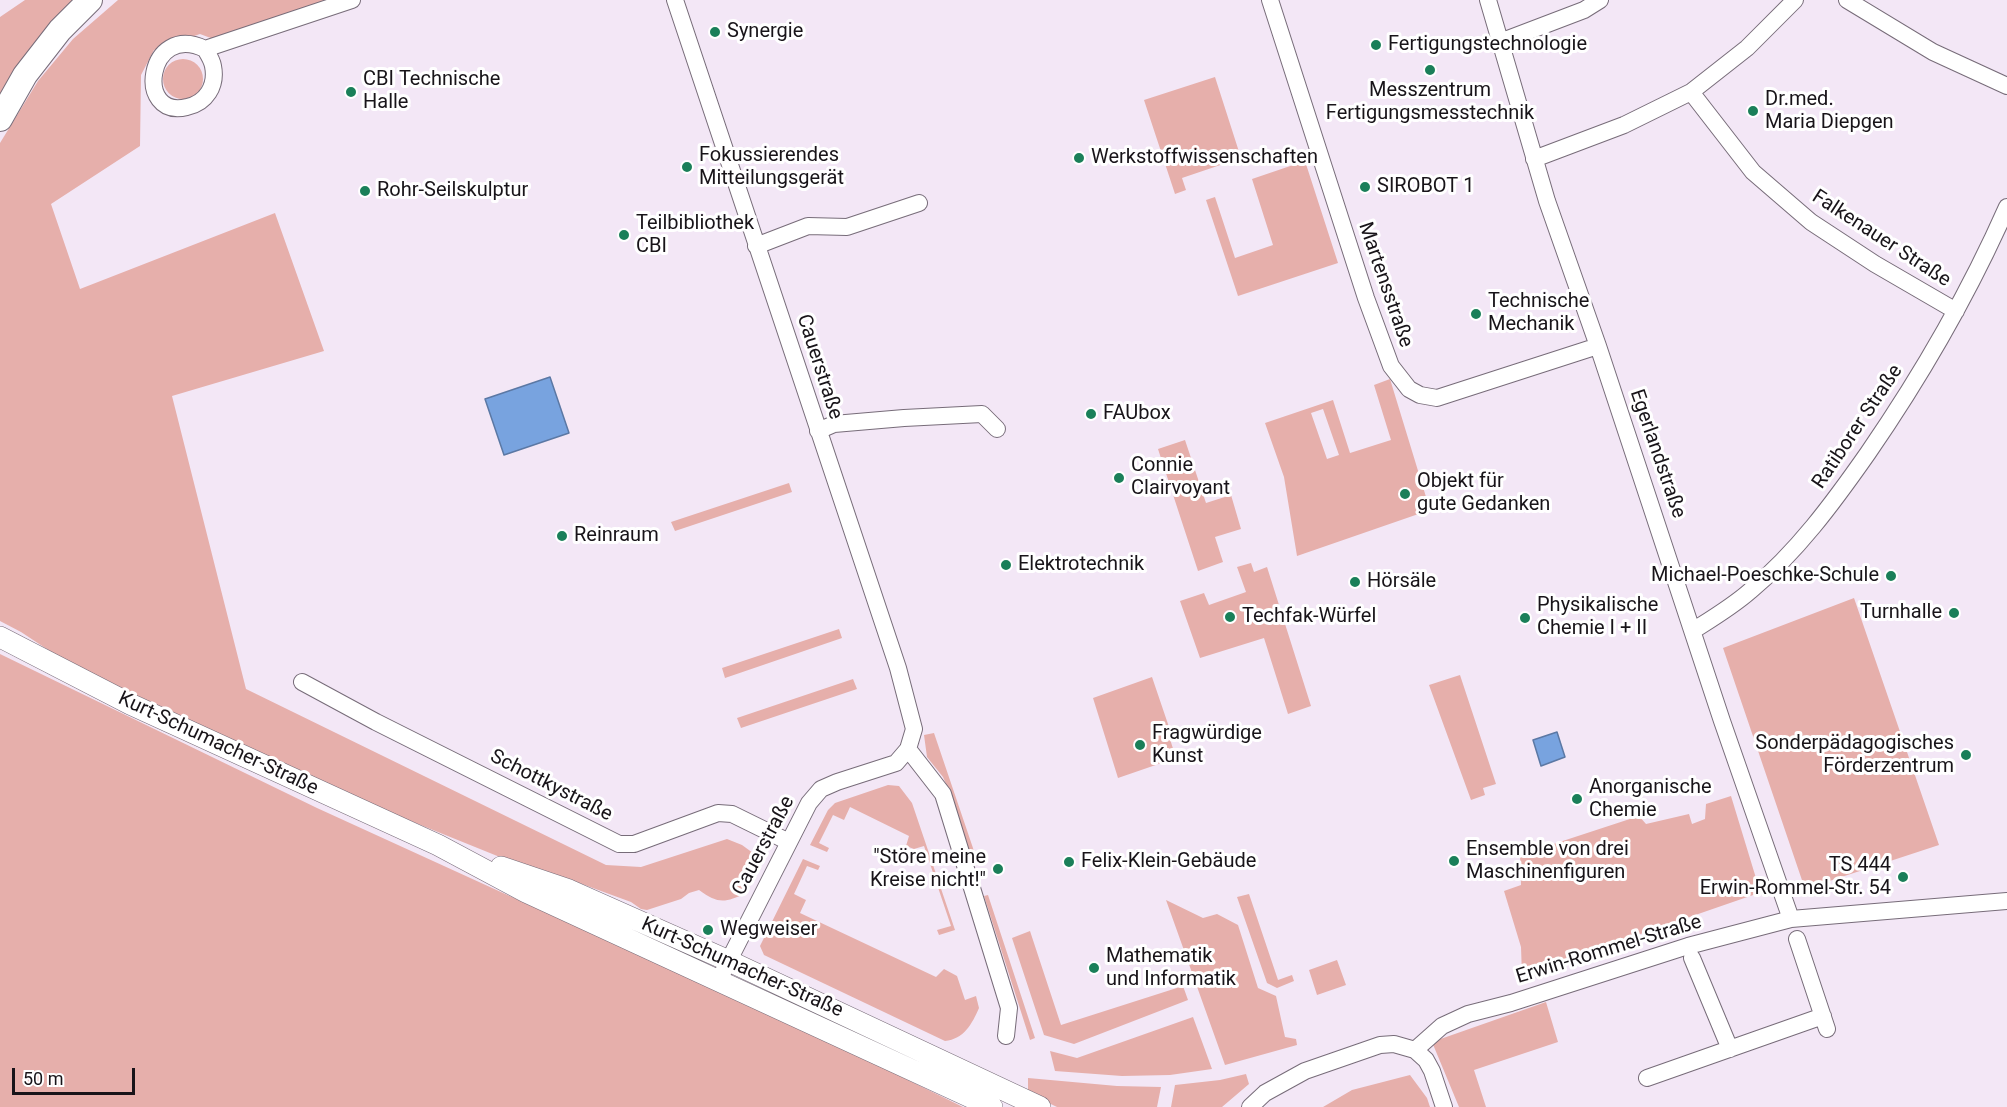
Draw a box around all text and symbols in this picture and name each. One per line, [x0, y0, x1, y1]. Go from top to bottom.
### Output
place label: Synergie [727, 20, 803, 44]
marker: Synergie [708, 25, 722, 39]
place label: Fertigungstechnologie [1388, 33, 1587, 57]
marker: Fertigungstechnologie [1369, 38, 1383, 52]
marker: Messzentrum Fertigungsmesstechnik [1423, 63, 1437, 77]
place label: CBI Technische Halle [363, 68, 500, 115]
place label: Messzentrum Fertigungsmesstechnik [1326, 79, 1534, 126]
marker: CBI Technische Halle [344, 85, 358, 99]
place label: Dr.med. Maria Diepgen [1765, 88, 1894, 135]
marker: Dr.med. Maria Diepgen [1746, 104, 1760, 118]
place label: Fokussierendes Mitteilungsgerät [699, 144, 844, 191]
place label: Werkstoffwissenschaften [1091, 146, 1318, 170]
marker: Werkstoffwissenschaften [1072, 151, 1086, 165]
marker: Fokussierendes Mitteilungsgerät [680, 160, 694, 174]
place label: SIROBOT 1 [1377, 175, 1474, 199]
place label: Rohr-Seilskulptur [377, 179, 528, 203]
marker: SIROBOT 1 [1358, 180, 1372, 194]
marker: Rohr-Seilskulptur [358, 184, 372, 198]
street label: Falkenauer Straße [1807, 185, 1955, 293]
place label: Teilbibliothek CBI [636, 212, 754, 259]
street label: Martensstraße [1352, 219, 1418, 351]
marker: Teilbibliothek CBI [617, 228, 631, 242]
place label: Technische Mechanik [1488, 290, 1589, 337]
marker: Technische Mechanik [1469, 307, 1483, 321]
street label: Cauerstraße [791, 311, 847, 423]
street label: Ratiborer Straße [1808, 360, 1908, 494]
street label: Egerlandstraße [1624, 387, 1690, 521]
place label: FAUbox [1103, 402, 1171, 426]
marker: FAUbox [1084, 407, 1098, 421]
place label: Connie Clairvoyant [1131, 454, 1230, 501]
place label: Objekt für gute Gedanken [1417, 470, 1550, 517]
marker: Connie Clairvoyant [1112, 471, 1126, 485]
marker: Objekt für gute Gedanken [1398, 487, 1412, 501]
place label: Reinraum [574, 524, 659, 548]
marker: Reinraum [555, 529, 569, 543]
place label: Elektrotechnik [1018, 553, 1144, 577]
marker: Elektrotechnik [999, 558, 1013, 572]
place label: Michael-Poeschke-Schule [1651, 564, 1879, 588]
marker: Michael-Poeschke-Schule [1884, 569, 1898, 583]
place label: Hörsäle [1367, 570, 1436, 594]
marker: Hörsäle [1348, 575, 1362, 589]
place label: Physikalische Chemie I + II [1537, 594, 1658, 641]
place label: Turnhalle [1860, 601, 1942, 625]
place label: Techfak-Würfel [1242, 605, 1376, 629]
marker: Turnhalle [1947, 606, 1961, 620]
marker: Techfak-Würfel [1223, 610, 1237, 624]
marker: Physikalische Chemie I + II [1518, 611, 1532, 625]
street label: Kurt-Schumacher-Straße [114, 687, 322, 801]
place label: Fragwürdige Kunst [1152, 722, 1262, 769]
place label: Sonderpädagogisches Förderzentrum [1755, 732, 1954, 779]
marker: Fragwürdige Kunst [1133, 738, 1147, 752]
street label: Schottkystraße [486, 745, 616, 827]
marker: Sonderpädagogisches Förderzentrum [1959, 748, 1973, 762]
place label: Anorganische Chemie [1589, 776, 1712, 823]
street label: Cauerstraße [728, 792, 800, 900]
marker: Anorganische Chemie [1570, 792, 1584, 806]
place label: Ensemble von drei Maschinenfiguren [1466, 838, 1629, 885]
place label: "Störe meine Kreise nicht!" [870, 846, 986, 893]
place label: Felix-Klein-Gebäude [1081, 850, 1256, 874]
marker: Ensemble von drei Maschinenfiguren [1447, 854, 1461, 868]
place label: TS 444 Erwin-Rommel-Str. 54 [1700, 854, 1891, 901]
marker: Felix-Klein-Gebäude [1062, 855, 1076, 869]
marker: "Störe meine Kreise nicht!" [991, 862, 1005, 876]
marker: TS 444 Erwin-Rommel-Str. 54 [1896, 870, 1910, 884]
street label: Erwin-Rommel-Straße [1513, 910, 1705, 990]
street label: Kurt-Schumacher-Straße [638, 913, 846, 1023]
place label: Wegweiser [720, 918, 817, 942]
marker: Wegweiser [701, 923, 715, 937]
place label: Mathematik und Informatik [1106, 945, 1236, 992]
marker: Mathematik und Informatik [1087, 961, 1101, 975]
scale bar [15, 1056, 138, 1094]
text: 50 m [23, 1068, 63, 1089]

